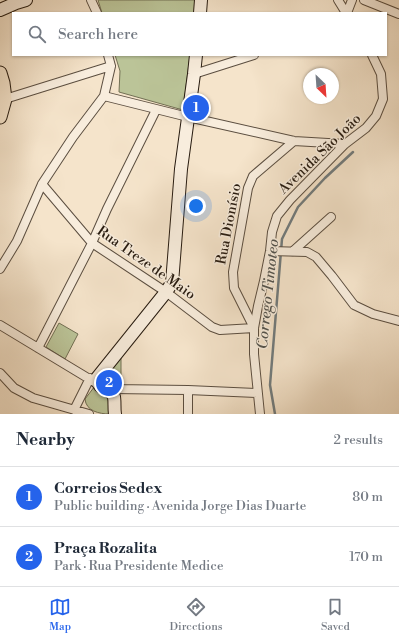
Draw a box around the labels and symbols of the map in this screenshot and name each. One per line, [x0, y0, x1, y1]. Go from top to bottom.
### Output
north arrow [303, 68, 339, 104]
pin: 1 [183, 93, 209, 123]
street label: Avenida São João [274, 110, 365, 199]
street label: Rua Dionísio [212, 182, 246, 266]
your location [186, 196, 206, 216]
street label: Rua Treze de Maio [93, 222, 199, 304]
water label: Corrego Timoteo [253, 238, 283, 350]
pin: 2 [96, 368, 122, 398]

